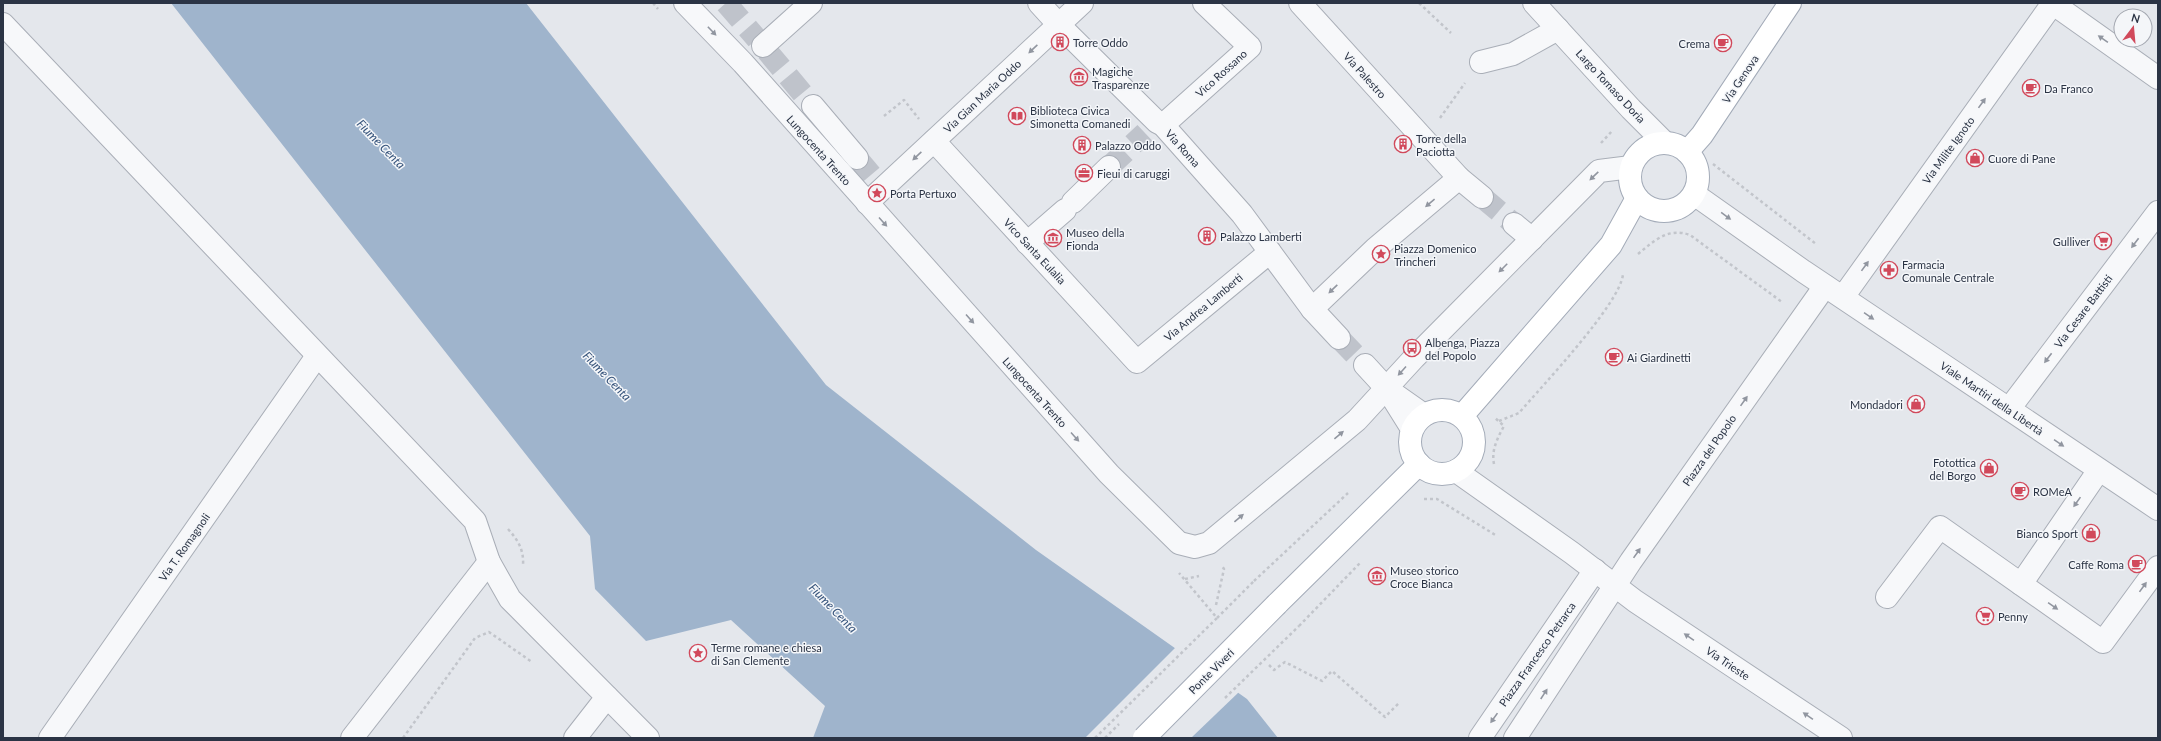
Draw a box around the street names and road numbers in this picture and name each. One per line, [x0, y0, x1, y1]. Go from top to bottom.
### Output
street label: Vico Rossano [1193, 47, 1249, 99]
street label: Largo Tomaso Doria [1574, 47, 1648, 125]
street label: Via Palestro [1341, 49, 1389, 101]
street label: Via Genova [1719, 52, 1761, 106]
street label: Via Gian Maria Oddo [941, 57, 1023, 135]
street label: Lungocenta Trento [784, 112, 854, 188]
street label: Via Milite Ignoto [1919, 114, 1977, 186]
street label: Via Roma [1163, 127, 1203, 169]
street label: Vico Santa Eulalia [1001, 215, 1069, 287]
street label: Via Andrea Lamberti [1161, 270, 1245, 344]
street label: Via Cesare Battisti [2051, 272, 2115, 350]
street label: Lungocenta Trento [1000, 354, 1070, 430]
street label: Viale Martiri della Libertà [1938, 359, 2046, 437]
street label: Piazza del Popolo [1680, 412, 1738, 488]
street label: Via T. Romagnoli [156, 510, 212, 583]
street label: Piazza Francesco Petrarca [1496, 599, 1578, 709]
street label: Via Trieste [1704, 644, 1753, 683]
street label: Ponte Viveri [1186, 645, 1237, 696]

